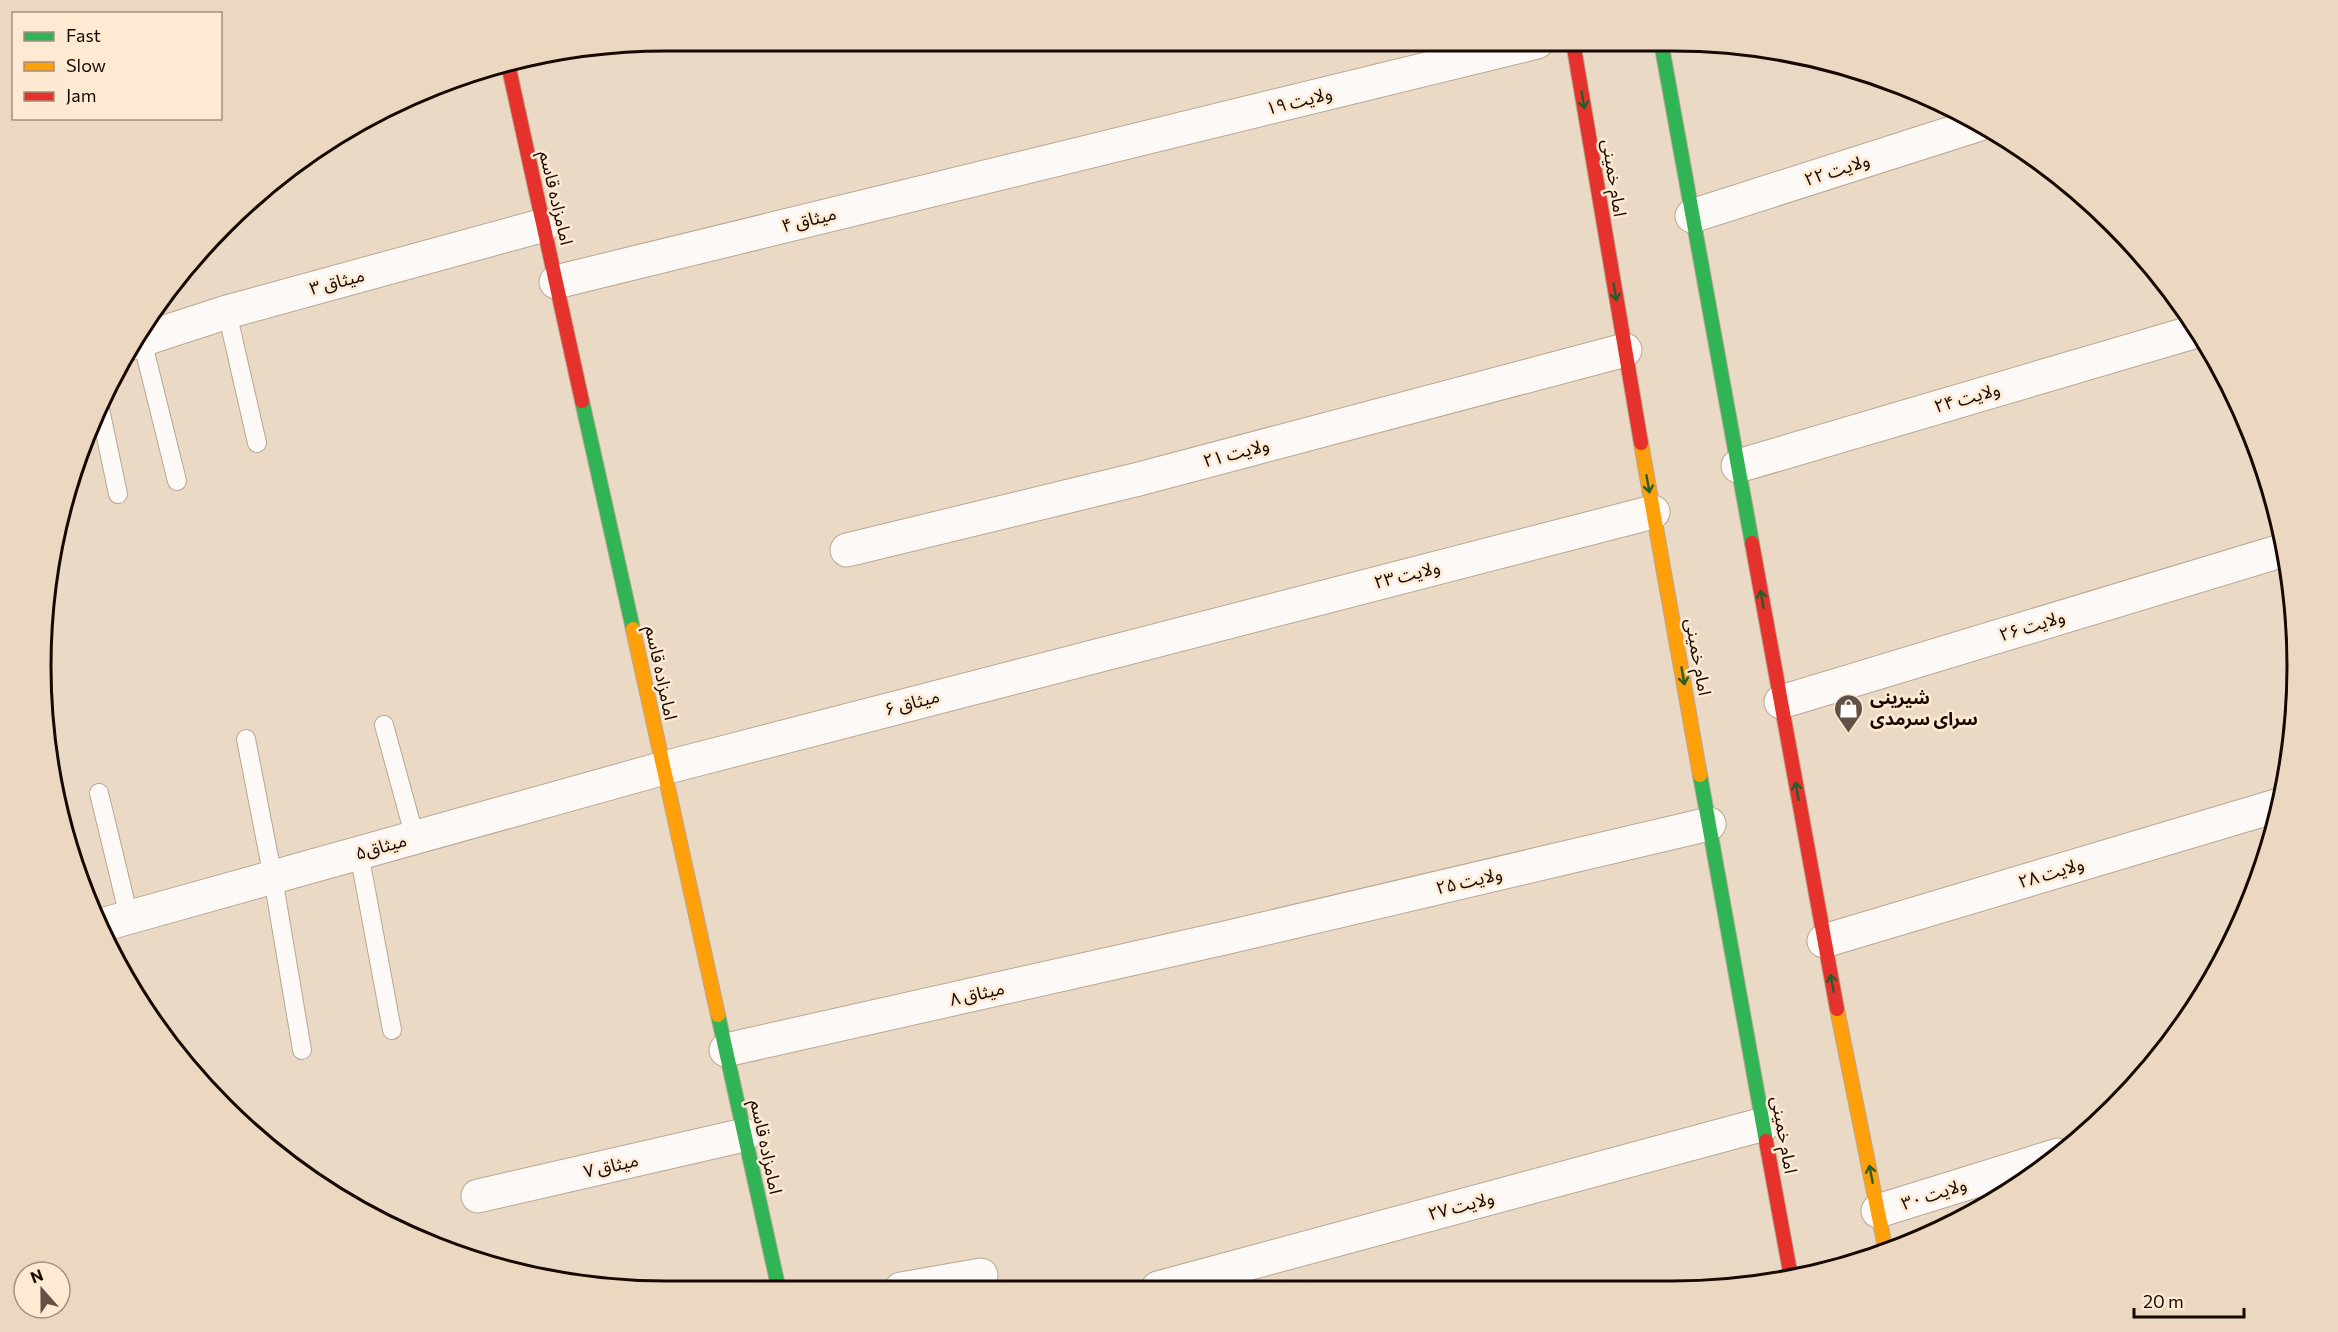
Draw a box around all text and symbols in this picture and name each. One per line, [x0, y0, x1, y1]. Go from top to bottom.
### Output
legend [12, 12, 222, 120]
text: Fast [66, 24, 101, 46]
text: Slow [66, 54, 106, 76]
street label: ولایت ۱۹ [1263, 81, 1334, 119]
text: Jam [66, 84, 96, 106]
one-way arrow [1578, 90, 1589, 109]
street label: امام خمینی [1594, 137, 1632, 219]
street label: امامزاده قاسم [533, 148, 579, 248]
street label: ولایت ۲۲ [1801, 148, 1872, 190]
street label: میثاق ۴ [779, 202, 838, 236]
street label: میثاق ۳ [307, 263, 367, 299]
one-way arrow [1610, 282, 1621, 302]
street label: ولایت ۲۴ [1931, 377, 2002, 417]
street label: ولایت ۲۱ [1200, 433, 1271, 471]
one-way arrow [1643, 474, 1654, 494]
street label: ولایت ۲۳ [1371, 555, 1442, 593]
one-way arrow [1756, 590, 1767, 609]
street label: ولایت ۲۶ [1996, 605, 2067, 645]
street label: امام خمینی [1677, 616, 1717, 698]
street label: امامزاده قاسم [638, 623, 683, 723]
one-way arrow [1678, 666, 1689, 686]
street label: میثاق ۶ [882, 684, 942, 720]
place label: شیرینی سرای سرمدی [1870, 686, 1978, 730]
shop icon: شیرینی سرای سرمدی [1833, 692, 1865, 734]
one-way arrow [1791, 782, 1802, 801]
street label: میثاق۵ [353, 828, 409, 864]
street label: ولایت ۲۸ [2015, 852, 2086, 892]
street label: ولایت ۲۵ [1433, 862, 1504, 898]
one-way arrow [1826, 973, 1837, 993]
street label: میثاق ۸ [947, 976, 1006, 1010]
street label: امام خمینی [1763, 1094, 1803, 1176]
street label: امامزاده قاسم [743, 1097, 788, 1197]
street label: میثاق ۷ [581, 1148, 640, 1182]
one-way arrow [1865, 1165, 1876, 1184]
street label: ولایت ۳۰ [1898, 1172, 1969, 1214]
street label: ولایت ۲۷ [1425, 1186, 1496, 1224]
north arrow [12, 1260, 72, 1320]
text: N [27, 1265, 45, 1287]
scale bar [2134, 1281, 2244, 1319]
text: 20 m [2143, 1290, 2184, 1312]

